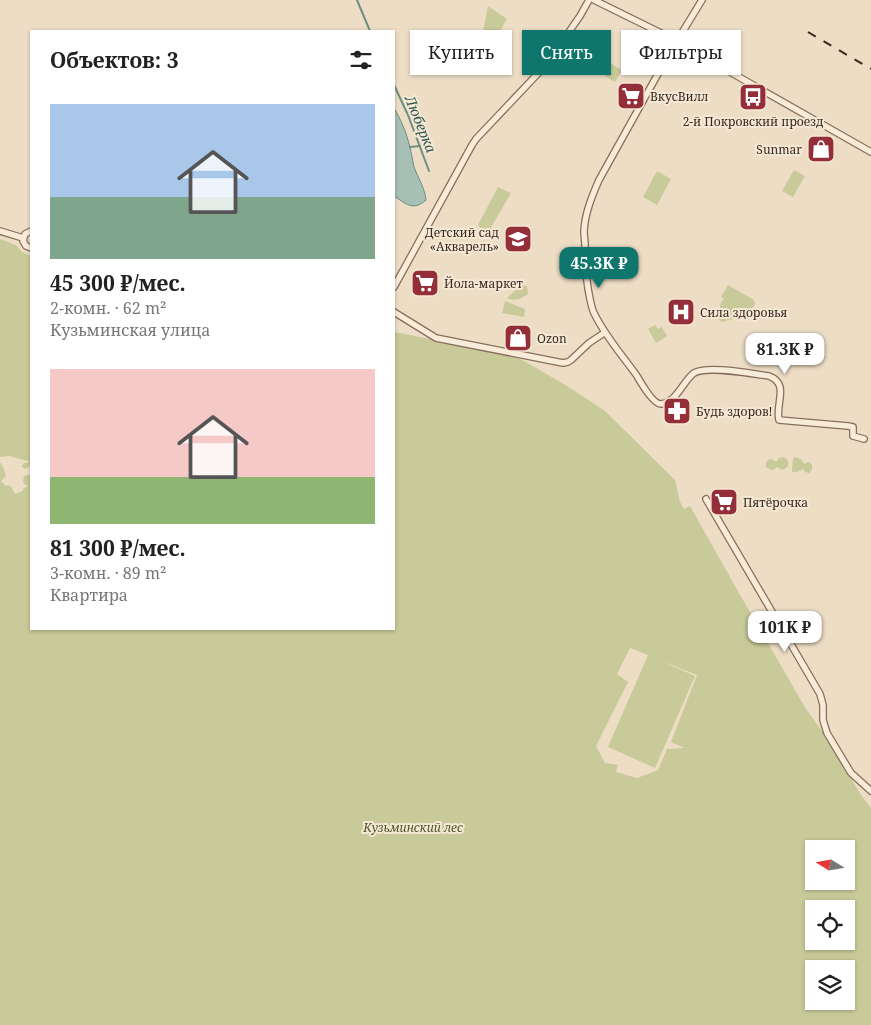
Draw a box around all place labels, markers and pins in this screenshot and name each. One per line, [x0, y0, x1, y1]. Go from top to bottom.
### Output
supermarket icon: ВкусВилл [616, 81, 646, 111]
bus stop icon: 2-й Покровский проезд [738, 82, 768, 112]
place label: ВкусВилл [650, 88, 708, 105]
place label: 2-й Покровский проезд [683, 113, 823, 130]
shop icon: Sunmar [806, 134, 836, 164]
place label: Sunmar [756, 141, 802, 158]
place label: Детский сад «Акварель» [425, 224, 499, 255]
school or university icon: Детский сад «Акварель» [503, 224, 533, 254]
pin: 45.3K ₽ [553, 246, 645, 289]
supermarket icon: Йола-маркет [410, 268, 440, 298]
place label: Йола-маркет [444, 275, 523, 292]
hospital icon: Сила здоровья [666, 297, 696, 327]
place label: Сила здоровья [700, 304, 787, 321]
shop icon: Ozon [503, 323, 533, 353]
place label: Ozon [537, 330, 567, 347]
pin: 81.3K ₽ [739, 332, 831, 375]
pharmacy icon: Будь здоров! [662, 396, 692, 426]
place label: Будь здоров! [696, 403, 773, 420]
supermarket icon: Пятёрочка [709, 487, 739, 517]
place label: Пятёрочка [743, 494, 808, 511]
pin: 101K ₽ [744, 610, 826, 653]

